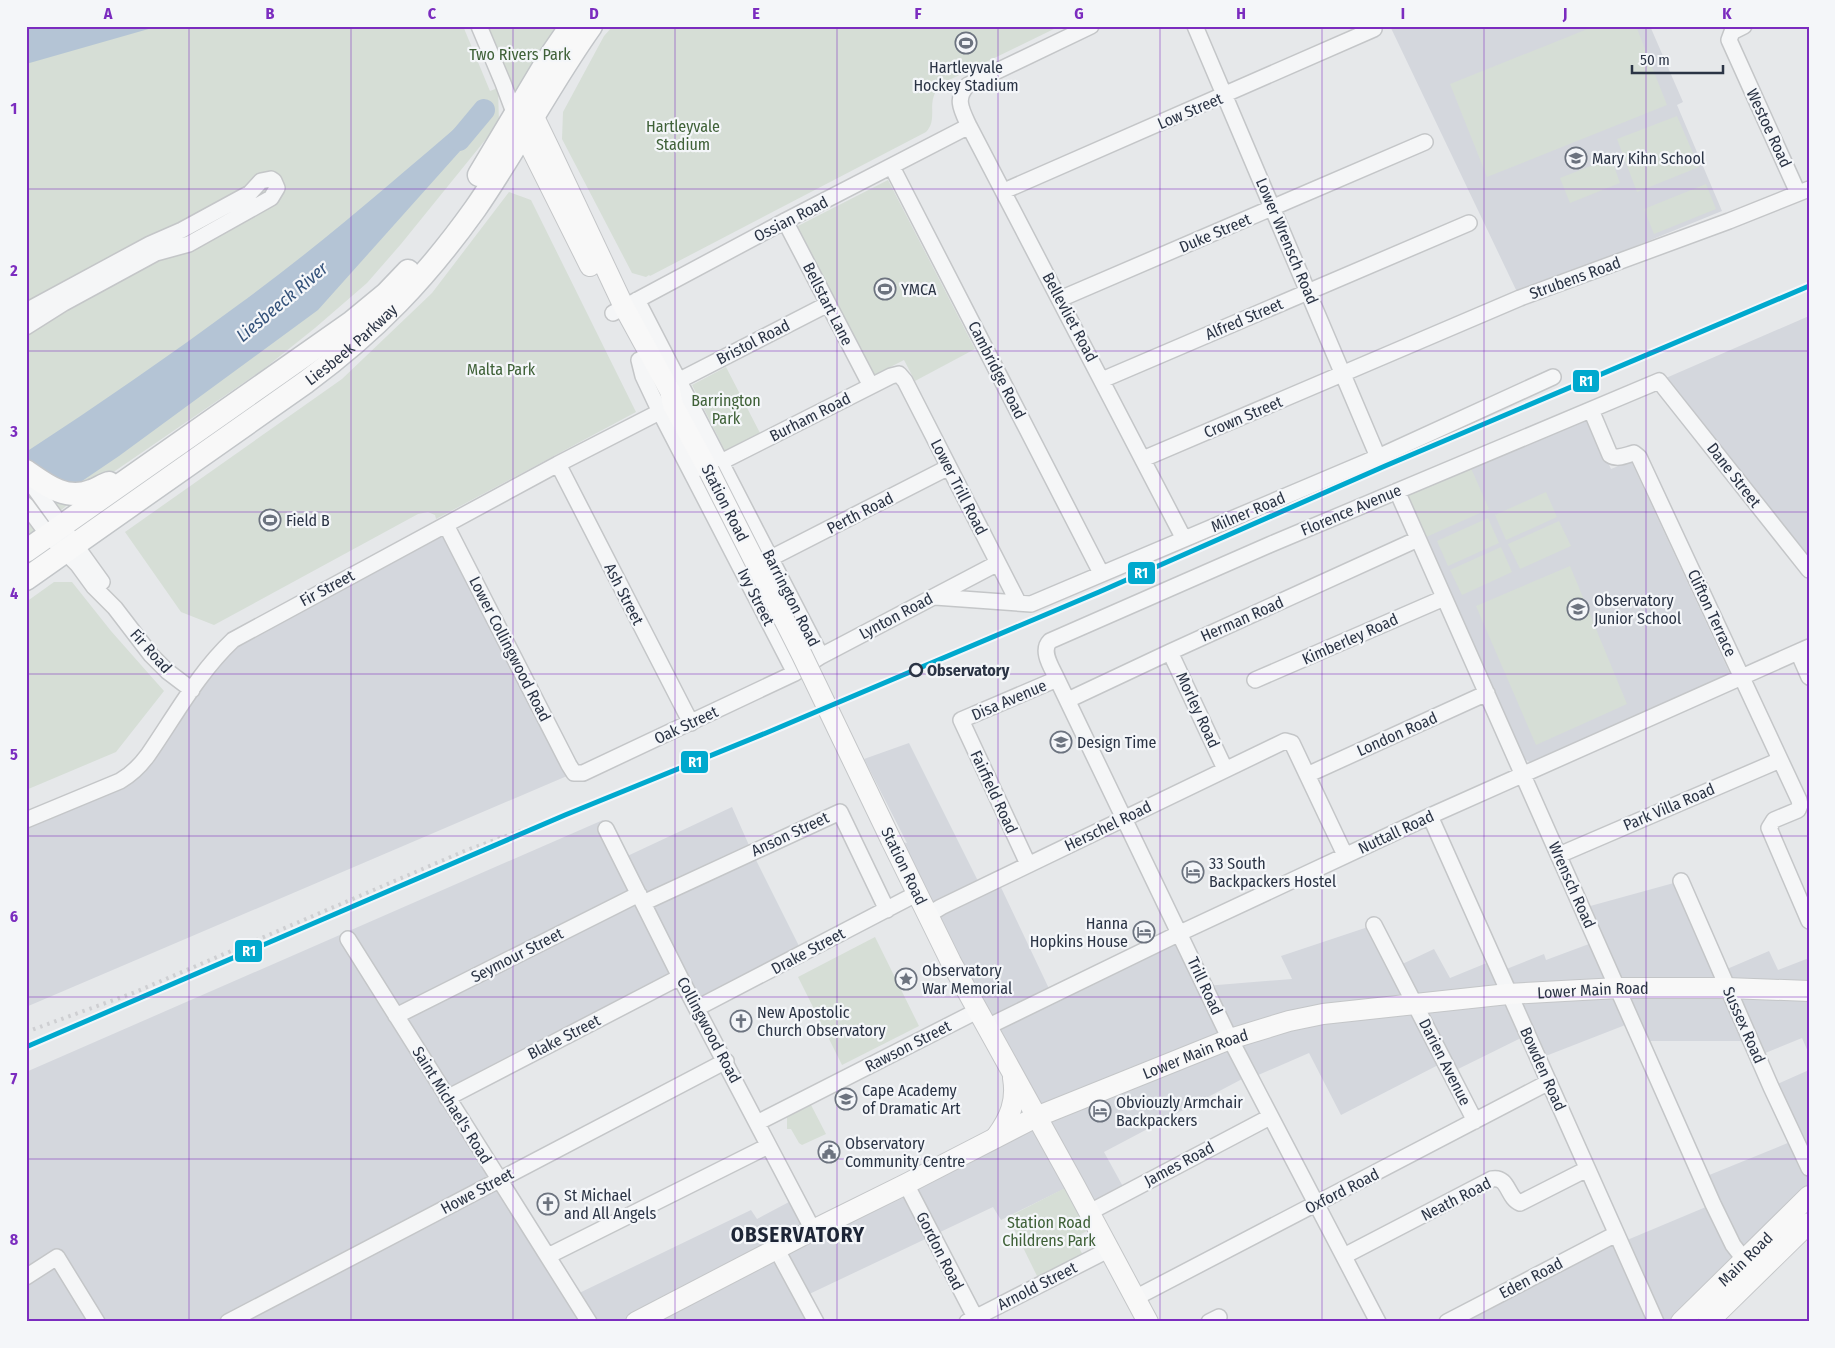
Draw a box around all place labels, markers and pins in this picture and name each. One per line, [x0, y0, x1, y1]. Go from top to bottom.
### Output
sports icon: Hartleyvale Hockey Stadium [954, 31, 978, 55]
place label: Hartleyvale Hockey Stadium [913, 58, 1019, 95]
school or university icon: Mary Kihn School [1564, 146, 1588, 170]
place label: Mary Kihn School [1592, 149, 1705, 168]
sports icon: YMCA [873, 277, 897, 301]
place label: YMCA [901, 280, 937, 299]
sports icon: Field B [258, 508, 282, 532]
place label: Field B [286, 511, 330, 530]
place label: Observatory Junior School [1594, 591, 1681, 628]
school or university icon: Observatory Junior School [1566, 597, 1590, 621]
place label: Observatory [927, 661, 1010, 680]
marker: Observatory [909, 663, 923, 677]
school or university icon: Design Time [1049, 730, 1073, 754]
place label: Design Time [1077, 733, 1157, 752]
place label: 33 South Backpackers Hostel [1209, 854, 1336, 891]
hotel icon: 33 South Backpackers Hostel [1181, 860, 1205, 884]
place label: Hanna Hopkins House [1030, 914, 1128, 951]
hotel icon: Hanna Hopkins House [1132, 920, 1156, 944]
place label: Observatory War Memorial [922, 961, 1012, 998]
place icon: Observatory War Memorial [894, 967, 918, 991]
place label: New Apostolic Church Observatory [757, 1003, 887, 1040]
church icon: New Apostolic Church Observatory [729, 1009, 753, 1033]
place label: Cape Academy of Dramatic Art [862, 1081, 961, 1118]
school or university icon: Cape Academy of Dramatic Art [834, 1087, 858, 1111]
place label: Obviouzly Armchair Backpackers [1116, 1093, 1243, 1130]
hotel icon: Obviouzly Armchair Backpackers [1088, 1099, 1112, 1123]
place label: Observatory Community Centre [845, 1134, 965, 1171]
public building icon: Observatory Community Centre [817, 1140, 841, 1164]
place label: St Michael and All Angels [564, 1186, 656, 1223]
church icon: St Michael and All Angels [536, 1192, 560, 1216]

